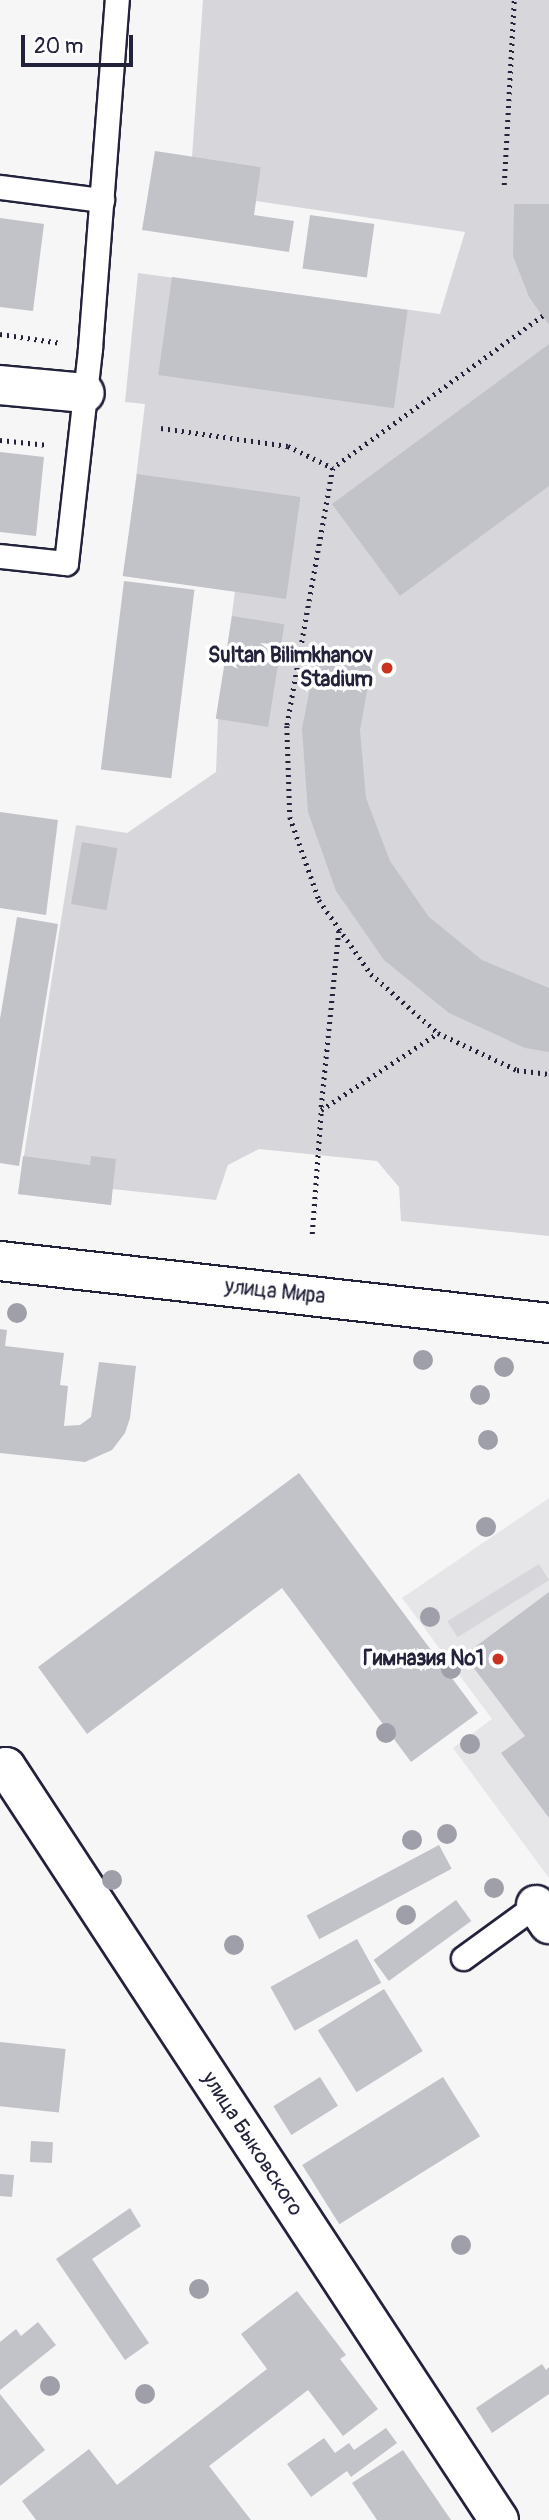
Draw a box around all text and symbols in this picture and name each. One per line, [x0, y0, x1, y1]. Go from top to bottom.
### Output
scale bar [24, 21, 136, 65]
text: 20 m [34, 33, 83, 60]
place label: Sultan Bilimkhanov Stadium [208, 643, 373, 693]
marker: Sultan Bilimkhanov Stadium [379, 660, 395, 676]
street label: улица Мира [223, 1274, 327, 1310]
place label: Гимназия №1 [363, 1646, 484, 1672]
marker: Гимназия №1 [490, 1651, 506, 1667]
street label: улица Быковского [196, 2067, 308, 2221]

